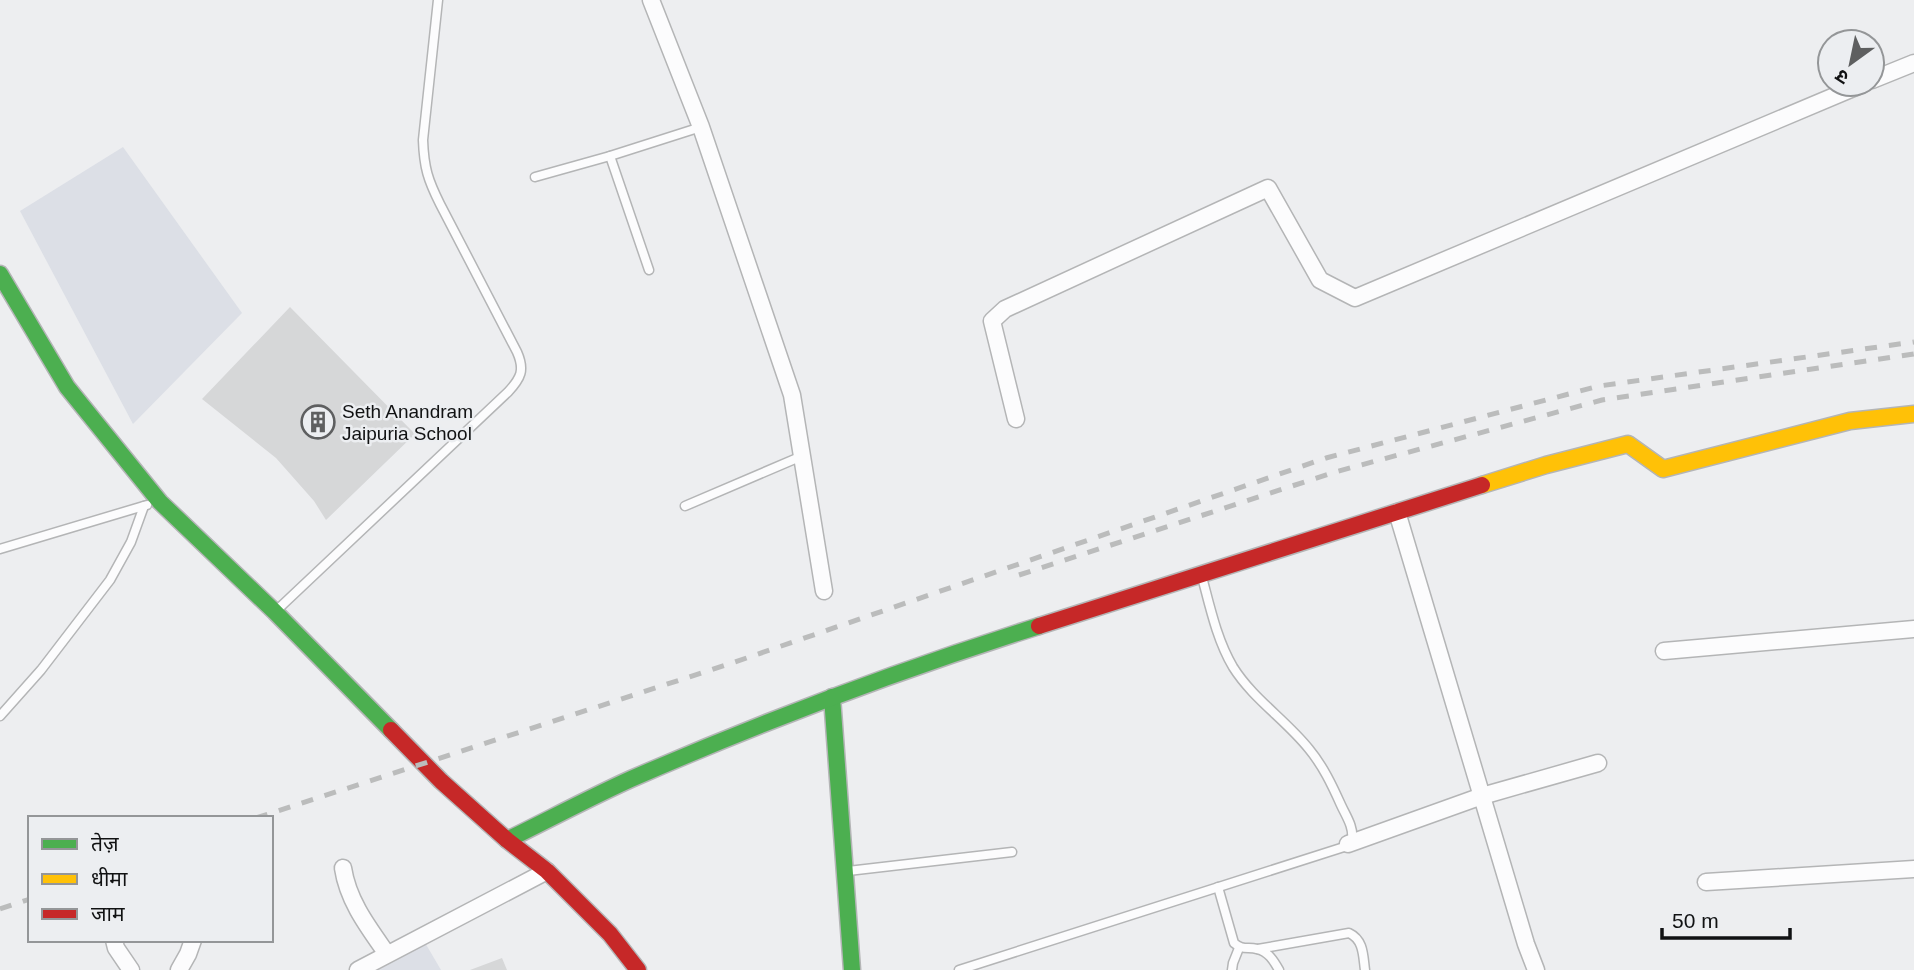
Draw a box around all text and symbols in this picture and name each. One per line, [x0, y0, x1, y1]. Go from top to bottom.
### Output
north arrow [1816, 28, 1886, 98]
text: उ [1831, 65, 1852, 89]
place label: Seth Anandram Jaipuria School [342, 401, 473, 444]
building icon: Seth Anandram Jaipuria School [299, 403, 337, 441]
legend [28, 816, 273, 942]
text: तेज़ [91, 832, 119, 855]
text: धीमा [91, 867, 128, 890]
scale bar [1662, 897, 1790, 941]
text: जाम [91, 902, 125, 925]
text: 50 m [1672, 909, 1719, 932]

